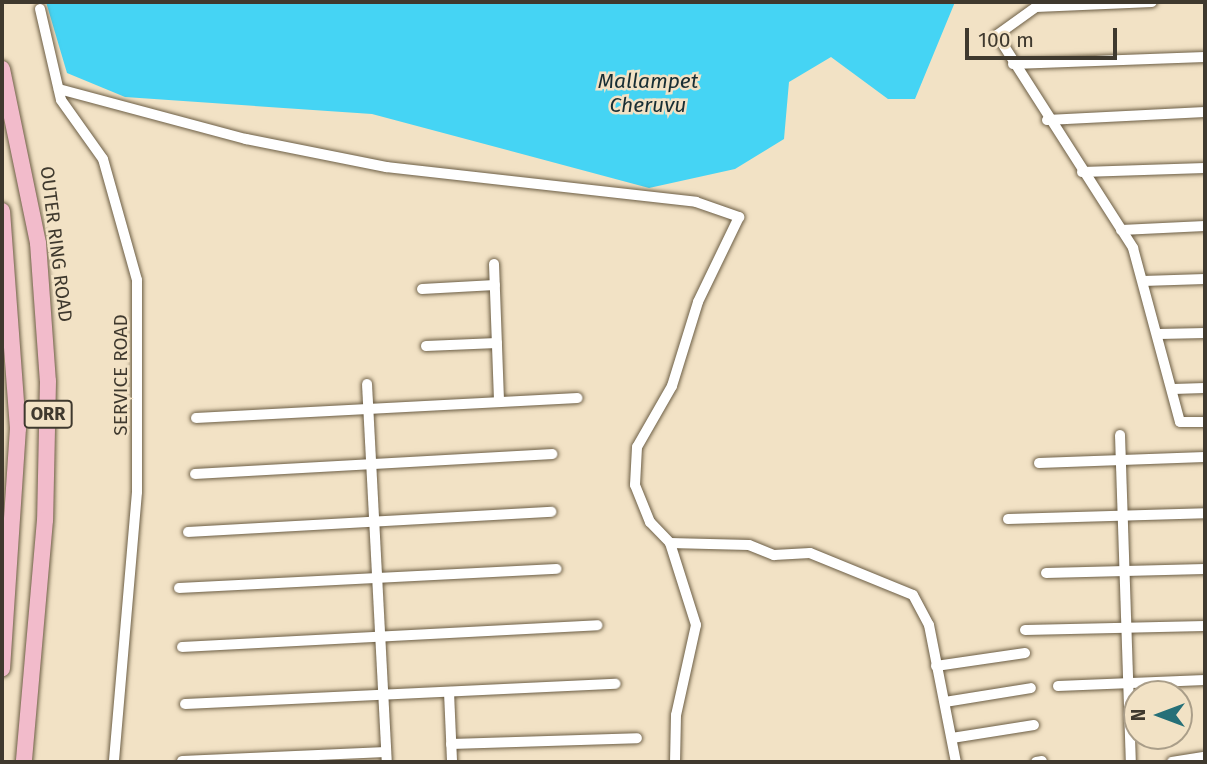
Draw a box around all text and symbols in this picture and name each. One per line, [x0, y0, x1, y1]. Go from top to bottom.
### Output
scale bar [969, 14, 1121, 58]
text: 100 m [978, 27, 1034, 53]
water label: Mallampet Cheruvu [598, 68, 698, 118]
street label: OUTER RING ROAD [35, 165, 77, 323]
street label: SERVICE ROAD [110, 314, 132, 436]
road number: ORR [23, 400, 72, 428]
north arrow [1123, 680, 1193, 750]
text: N [1127, 709, 1150, 721]

